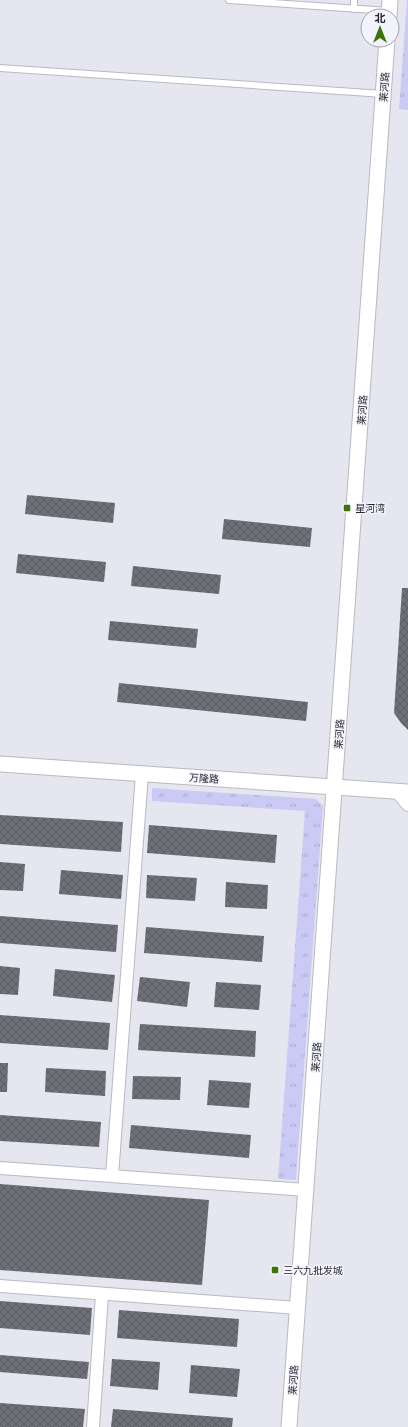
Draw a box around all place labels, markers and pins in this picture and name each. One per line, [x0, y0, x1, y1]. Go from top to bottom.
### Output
place label: 星河湾 [355, 502, 385, 515]
marker: 星河湾 [342, 503, 352, 513]
place label: 三六九批发城 [283, 1264, 343, 1277]
marker: 三六九批发城 [270, 1265, 280, 1275]

